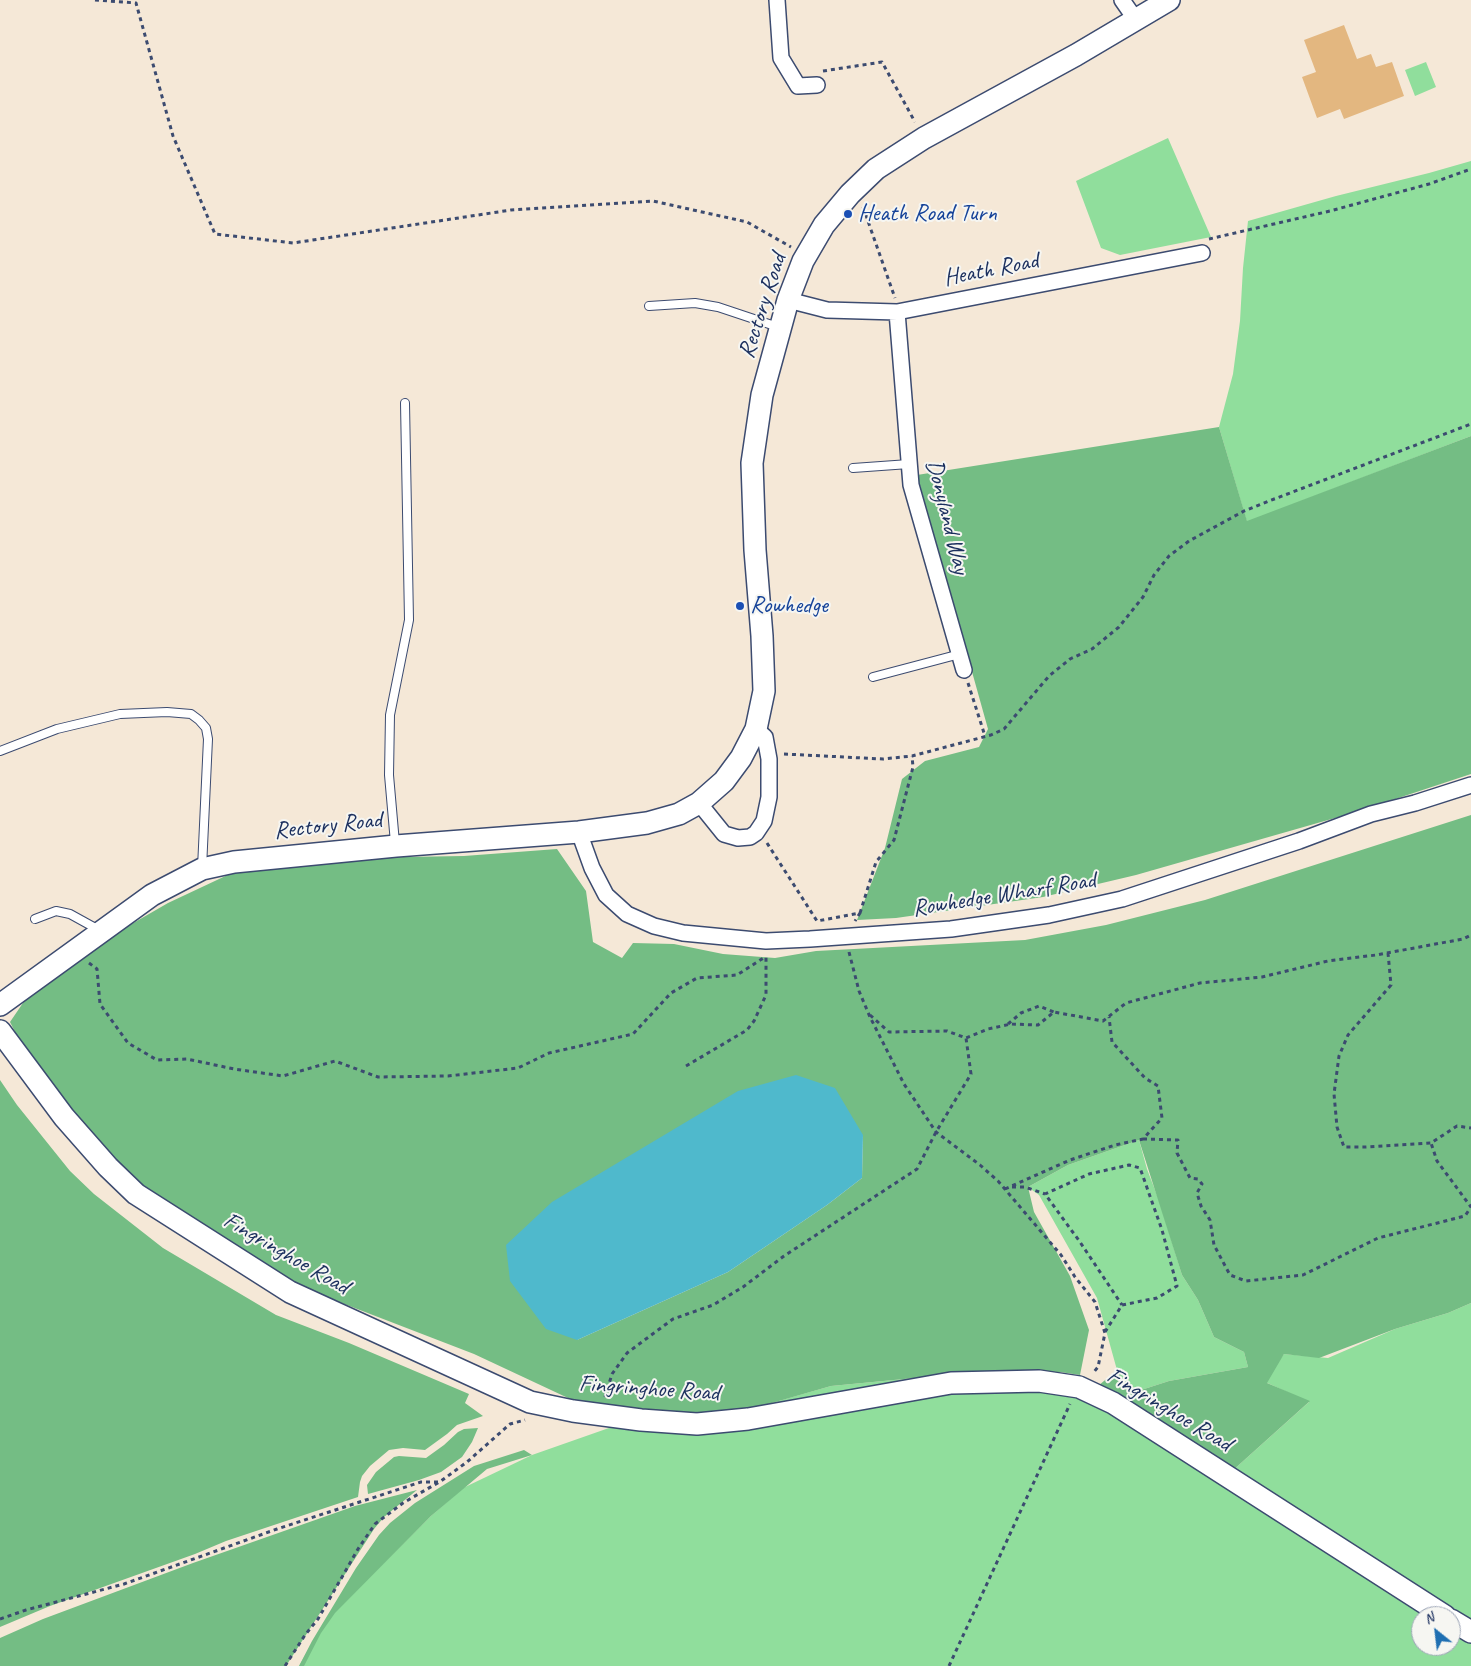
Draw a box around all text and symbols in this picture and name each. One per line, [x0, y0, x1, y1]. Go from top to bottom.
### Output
place label: Heath Road Turn [858, 200, 997, 228]
marker: Heath Road Turn [842, 208, 854, 220]
street label: Heath Road [941, 247, 1041, 293]
street label: Rectory Road [733, 250, 793, 362]
street label: Donyland Way [919, 457, 975, 577]
place label: Rowhedge [750, 592, 828, 620]
marker: Rowhedge [734, 600, 746, 612]
street label: Rectory Road [273, 806, 383, 846]
street label: Rowhedge Wharf Road [910, 866, 1098, 924]
street label: Fingringhoe Road [218, 1206, 354, 1302]
street label: Fingringhoe Road [1101, 1361, 1237, 1459]
street label: Fingringhoe Road [578, 1370, 720, 1408]
north arrow [1411, 1606, 1461, 1656]
text: N [1421, 1609, 1437, 1628]

